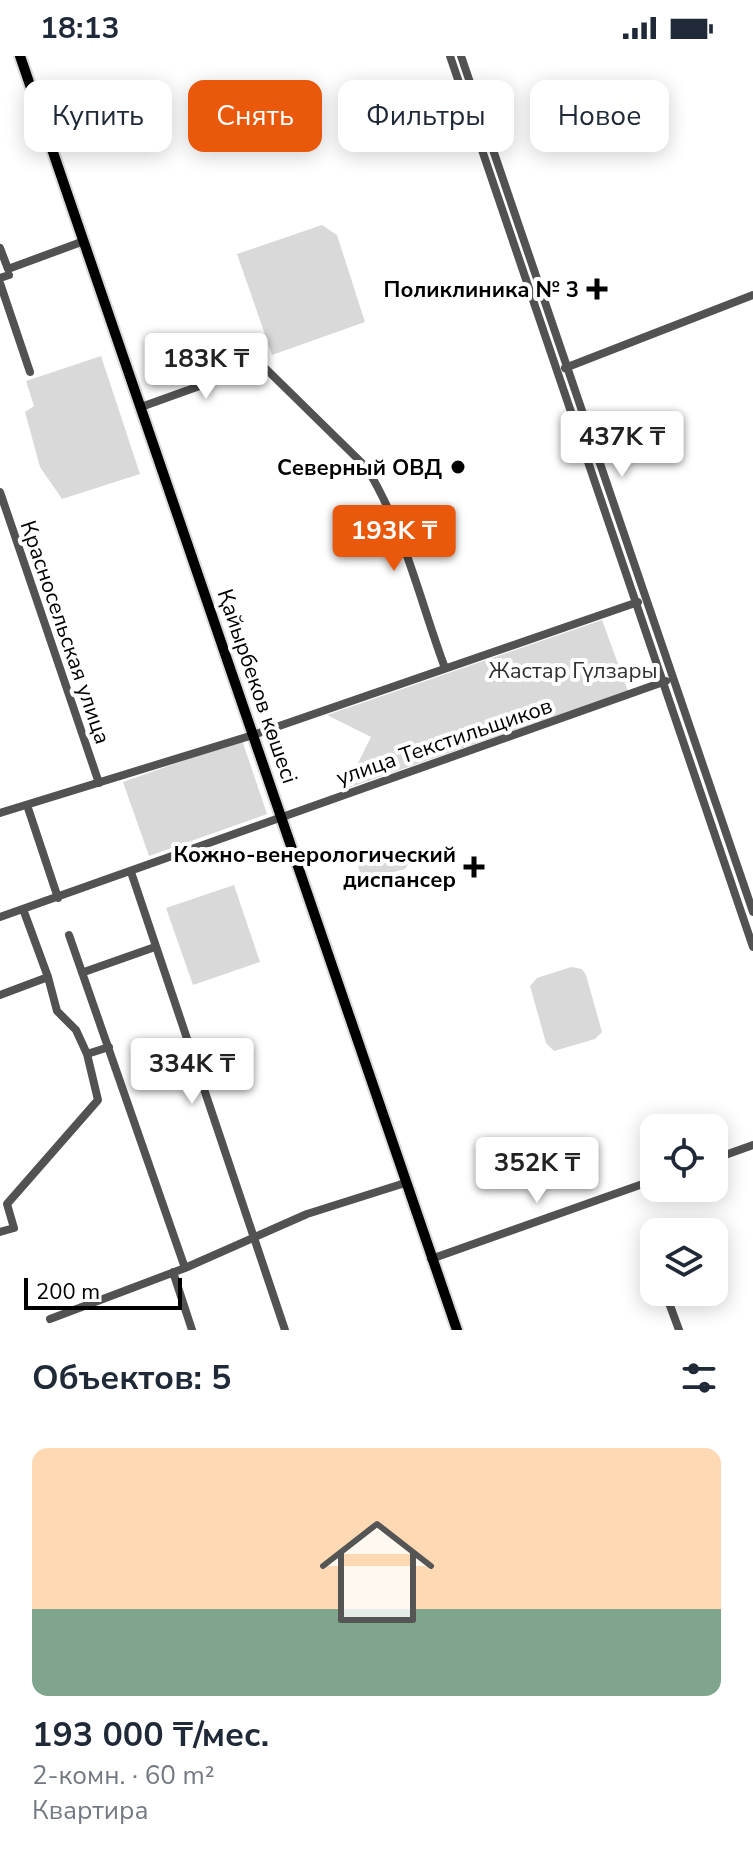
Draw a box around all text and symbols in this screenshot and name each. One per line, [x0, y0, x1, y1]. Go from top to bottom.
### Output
text: 18:13 [40, 8, 119, 49]
chip: Купить [24, 80, 172, 152]
chip: Снять [188, 80, 322, 152]
chip: Фильтры [338, 80, 514, 152]
chip: Новое [530, 80, 669, 152]
place label: Поликлиника № 3 [384, 275, 579, 305]
marker: Поликлиника № 3 [586, 278, 608, 300]
pin: 183K ₸ [141, 333, 271, 401]
text: 183K ₸ [163, 341, 249, 376]
pin: 437K ₸ [557, 411, 687, 479]
text: 437K ₸ [579, 419, 665, 454]
place label: Северный ОВД [277, 453, 442, 483]
marker: Северный ОВД [449, 458, 467, 476]
pin: 193K ₸ [329, 505, 459, 573]
text: 193K ₸ [351, 513, 437, 548]
street label: Красносельская улица [13, 517, 117, 748]
street label: Қайырбеков көшесі [210, 585, 304, 788]
park label: Жастар Гүлзары [488, 656, 658, 686]
street label: улица Текстильщиков [332, 691, 556, 793]
place label: Кожно-венерологический диспансер [173, 840, 456, 895]
marker: Кожно-венерологический диспансер [463, 856, 485, 878]
pin: 334K ₸ [127, 1038, 257, 1106]
text: 334K ₸ [149, 1046, 235, 1081]
map controls [640, 1114, 728, 1306]
button: locate [640, 1114, 728, 1202]
pin: 352K ₸ [472, 1137, 602, 1205]
text: 352K ₸ [494, 1145, 580, 1180]
button: layers [640, 1218, 728, 1306]
scale bar [24, 1274, 182, 1310]
text: 200 m [36, 1277, 100, 1307]
text: Объектов: 5 [32, 1355, 231, 1401]
icon: filters [677, 1356, 721, 1400]
icon: home [305, 1500, 449, 1644]
text: 193 000 ₸/мес. [32, 1712, 269, 1758]
text: 2-комн. · 60 m² [32, 1758, 215, 1793]
text: Квартира [32, 1793, 148, 1828]

